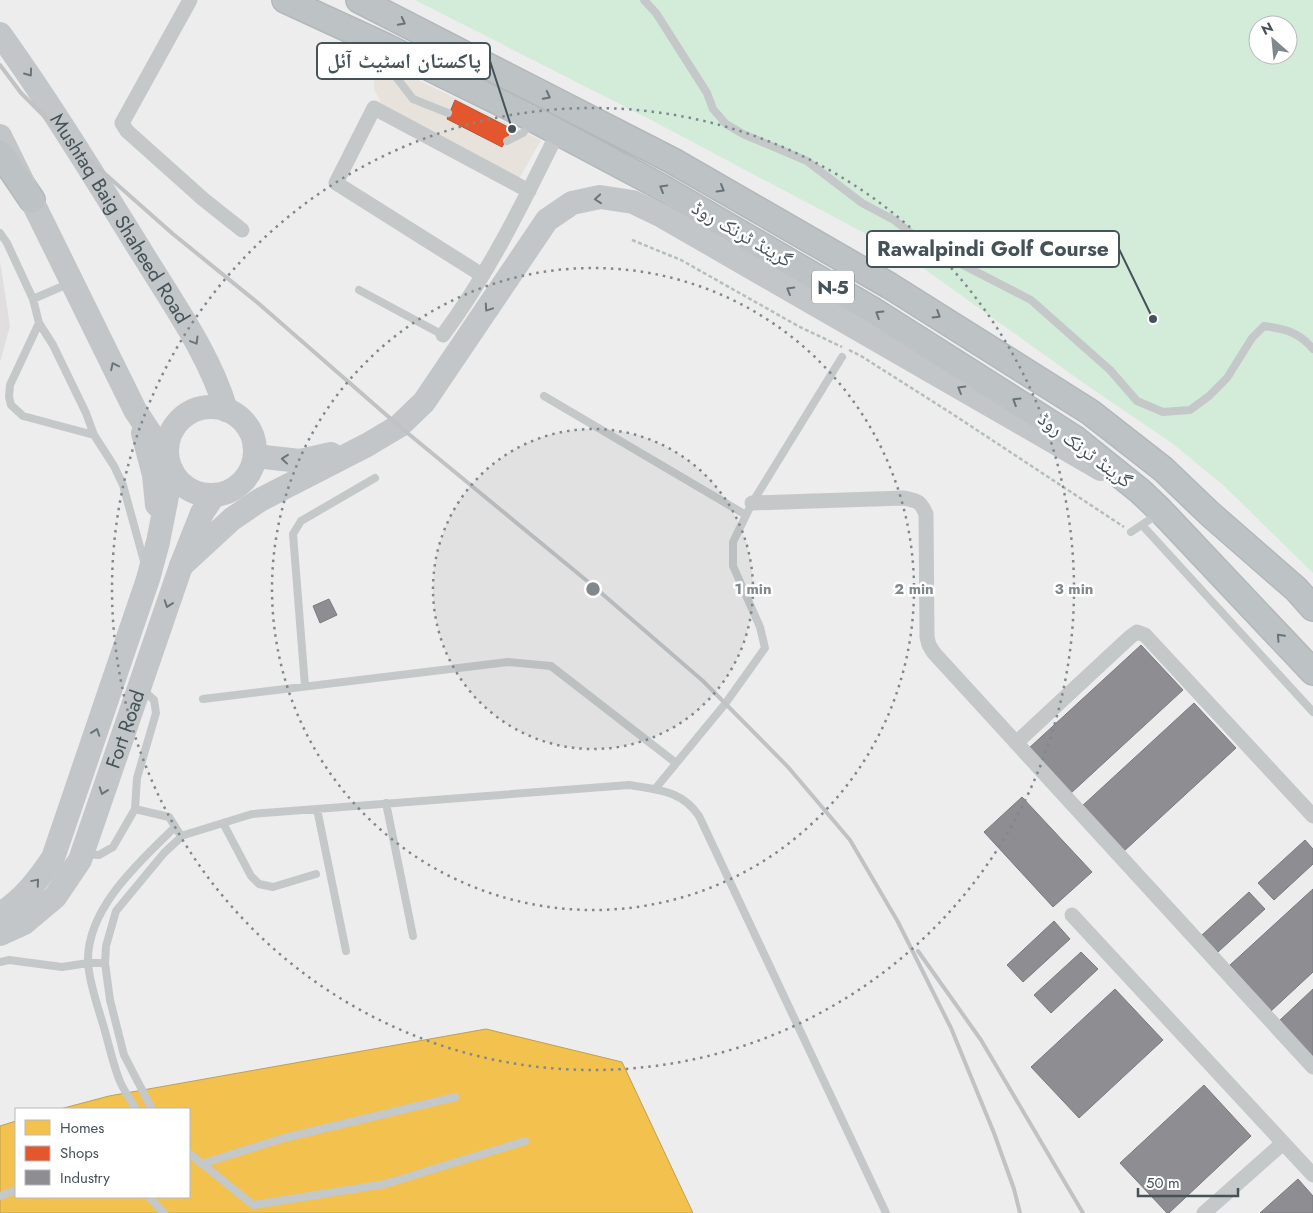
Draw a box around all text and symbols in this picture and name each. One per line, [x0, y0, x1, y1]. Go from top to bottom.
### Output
north arrow [1248, 15, 1298, 65]
one-way arrow [397, 16, 406, 26]
text: N [1258, 17, 1277, 40]
callout: پاکستان اسٹیٹ آئل [317, 43, 490, 79]
text: پاکستان اسٹیٹ آئل [327, 46, 481, 76]
one-way arrow [22, 68, 32, 77]
one-way arrow [541, 90, 550, 100]
street label: Mushtaq Baig Shaheed Road [43, 107, 197, 329]
one-way arrow [716, 182, 725, 192]
one-way arrow [660, 185, 669, 195]
one-way arrow [594, 193, 602, 204]
street label: گرینڈ ٹرنک روڈ [686, 193, 798, 275]
callout: Rawalpindi Golf Course [867, 231, 1119, 267]
text: Rawalpindi Golf Course [877, 234, 1109, 264]
road number: N-5 [812, 270, 854, 304]
one-way arrow [786, 286, 795, 296]
one-way arrow [484, 302, 494, 311]
one-way arrow [931, 309, 940, 318]
one-way arrow [876, 311, 885, 321]
one-way arrow [189, 335, 199, 344]
one-way arrow [109, 362, 120, 371]
one-way arrow [957, 385, 966, 395]
one-way arrow [1013, 398, 1022, 408]
street label: گرینڈ ٹرنک روڈ [1032, 405, 1139, 495]
one-way arrow [281, 454, 289, 465]
text: 1 min [734, 578, 772, 600]
text: 2 min [894, 578, 934, 600]
text: 3 min [1055, 578, 1093, 600]
centre of rings [584, 580, 602, 598]
one-way arrow [163, 599, 173, 608]
one-way arrow [1277, 634, 1286, 643]
street label: Fort Road [98, 686, 152, 772]
one-way arrow [90, 728, 100, 737]
one-way arrow [99, 786, 109, 795]
one-way arrow [30, 878, 39, 887]
legend [15, 1108, 190, 1198]
text: Homes [60, 1117, 104, 1139]
text: Shops [60, 1142, 99, 1164]
scale bar [1138, 1166, 1238, 1198]
text: Industry [60, 1167, 110, 1189]
text: 50 m [1146, 1172, 1180, 1194]

